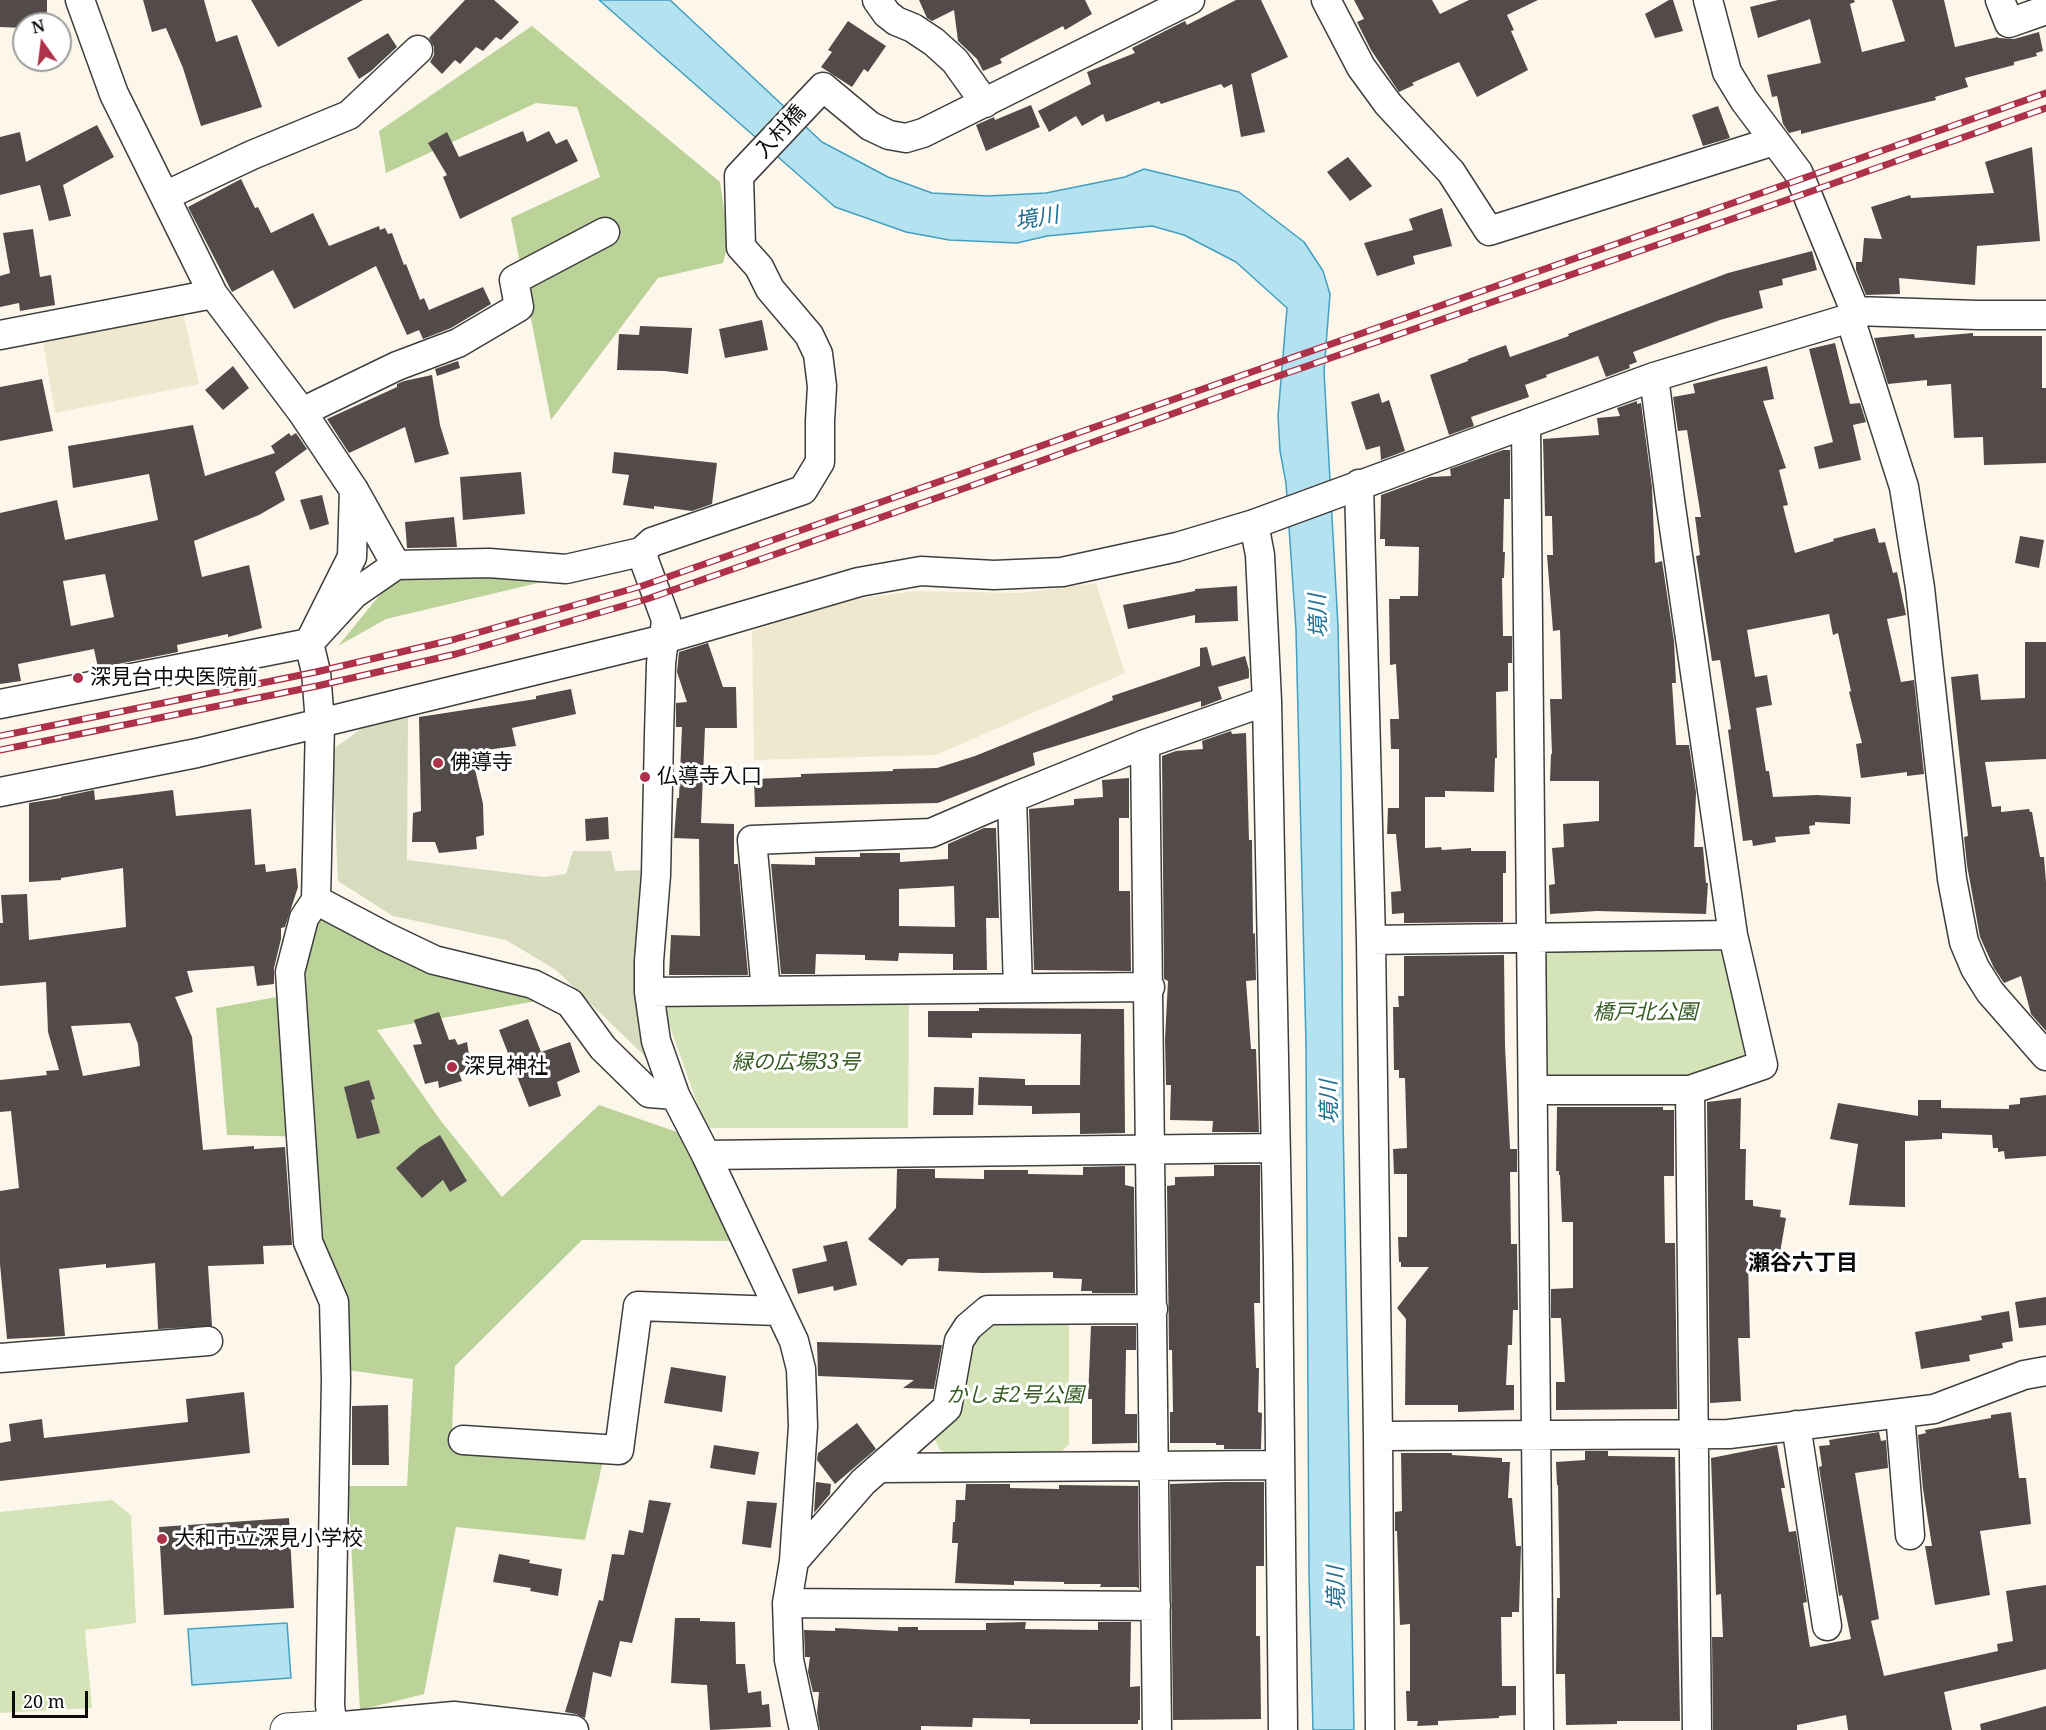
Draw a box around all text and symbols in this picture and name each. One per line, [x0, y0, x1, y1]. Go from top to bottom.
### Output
north arrow [12, 12, 72, 72]
text: N [29, 14, 47, 39]
street label: 入村橋 [751, 100, 811, 164]
water label: 境川 [1013, 202, 1061, 236]
water label: 境川 [1305, 594, 1333, 638]
place label: 深見台中央医院前 [90, 665, 258, 691]
marker: 深見台中央医院前 [71, 671, 85, 685]
place label: 佛導寺 [450, 750, 513, 776]
marker: 佛導寺 [431, 756, 445, 770]
place label: 仏導寺入口 [657, 764, 762, 790]
marker: 仏導寺入口 [638, 770, 652, 784]
park label: 橋戸北公園 [1593, 1000, 1697, 1026]
park label: 緑の広場33号 [732, 1050, 860, 1076]
place label: 深見神社 [464, 1054, 548, 1080]
marker: 深見神社 [445, 1060, 459, 1074]
water label: 境川 [1316, 1080, 1344, 1124]
district label: 瀬谷六丁目 [1748, 1251, 1858, 1277]
park label: かしま2号公園 [946, 1383, 1084, 1409]
place label: 大和市立深見小学校 [174, 1526, 363, 1552]
marker: 大和市立深見小学校 [155, 1532, 169, 1546]
water label: 境川 [1323, 1566, 1351, 1610]
scale bar [15, 1679, 92, 1717]
text: 20 m [23, 1689, 65, 1713]

